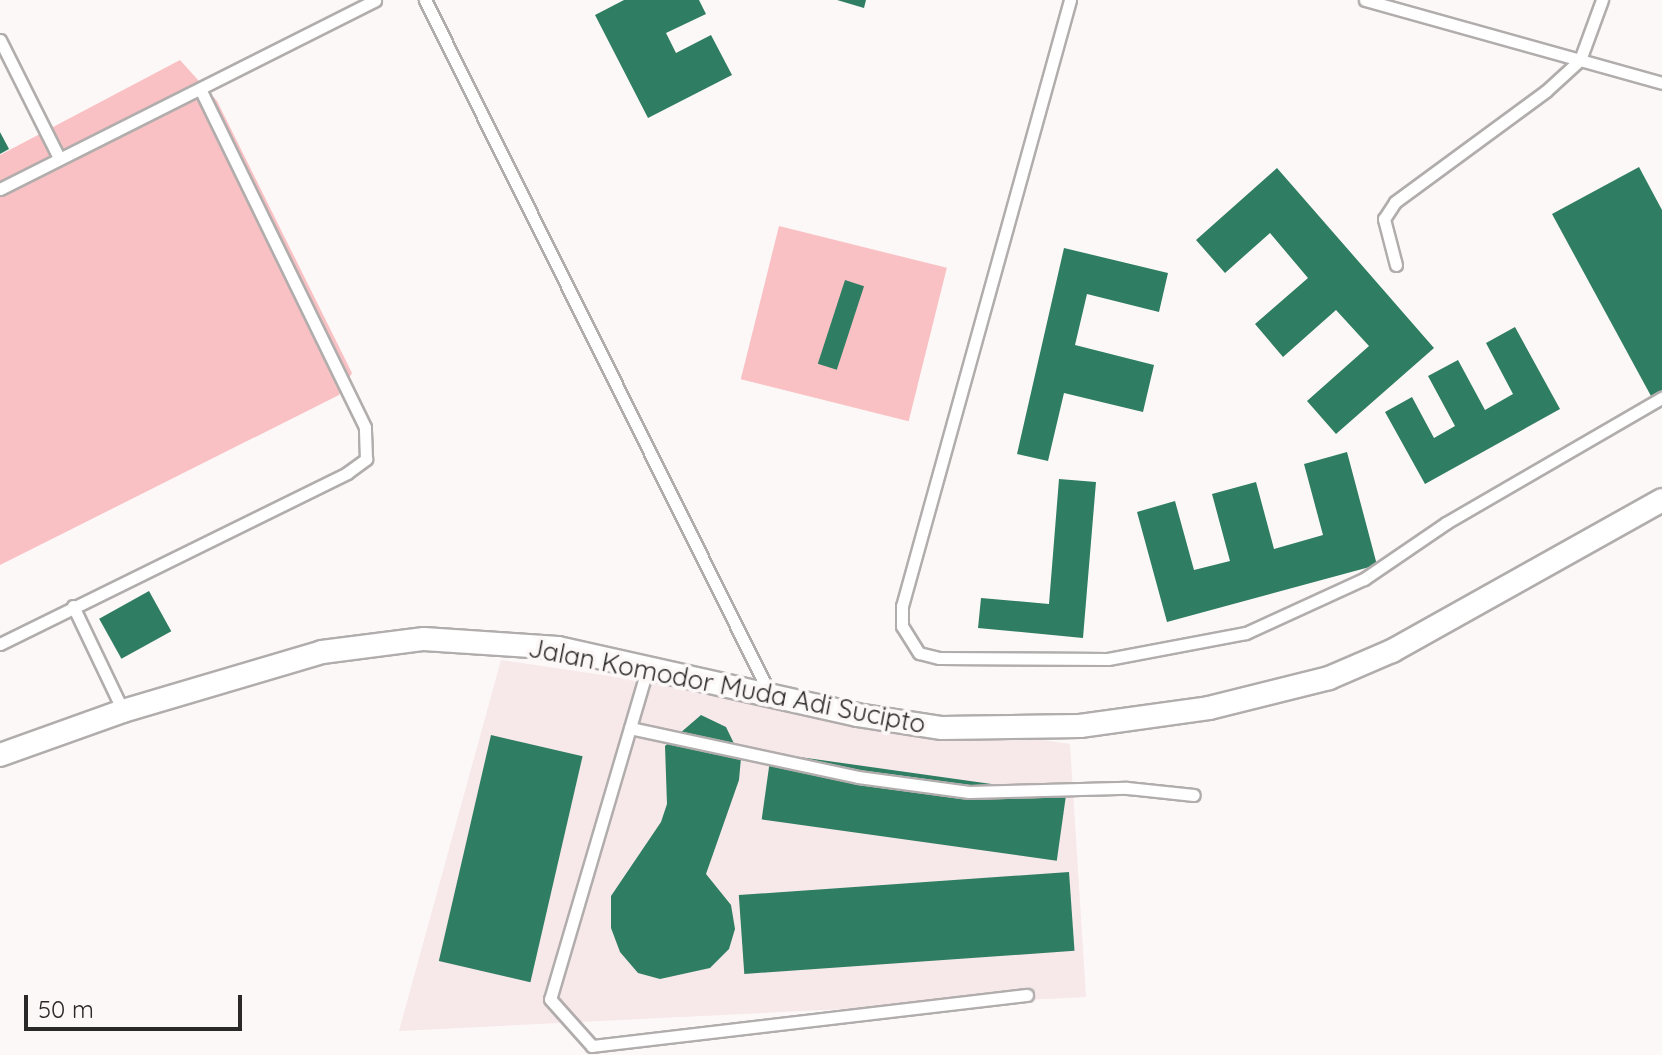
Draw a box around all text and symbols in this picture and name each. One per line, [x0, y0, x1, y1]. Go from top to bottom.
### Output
street label: Jalan Komodor Muda Adi Sucipto [526, 632, 928, 740]
scale bar [28, 979, 246, 1029]
text: 50 m [38, 994, 94, 1024]

